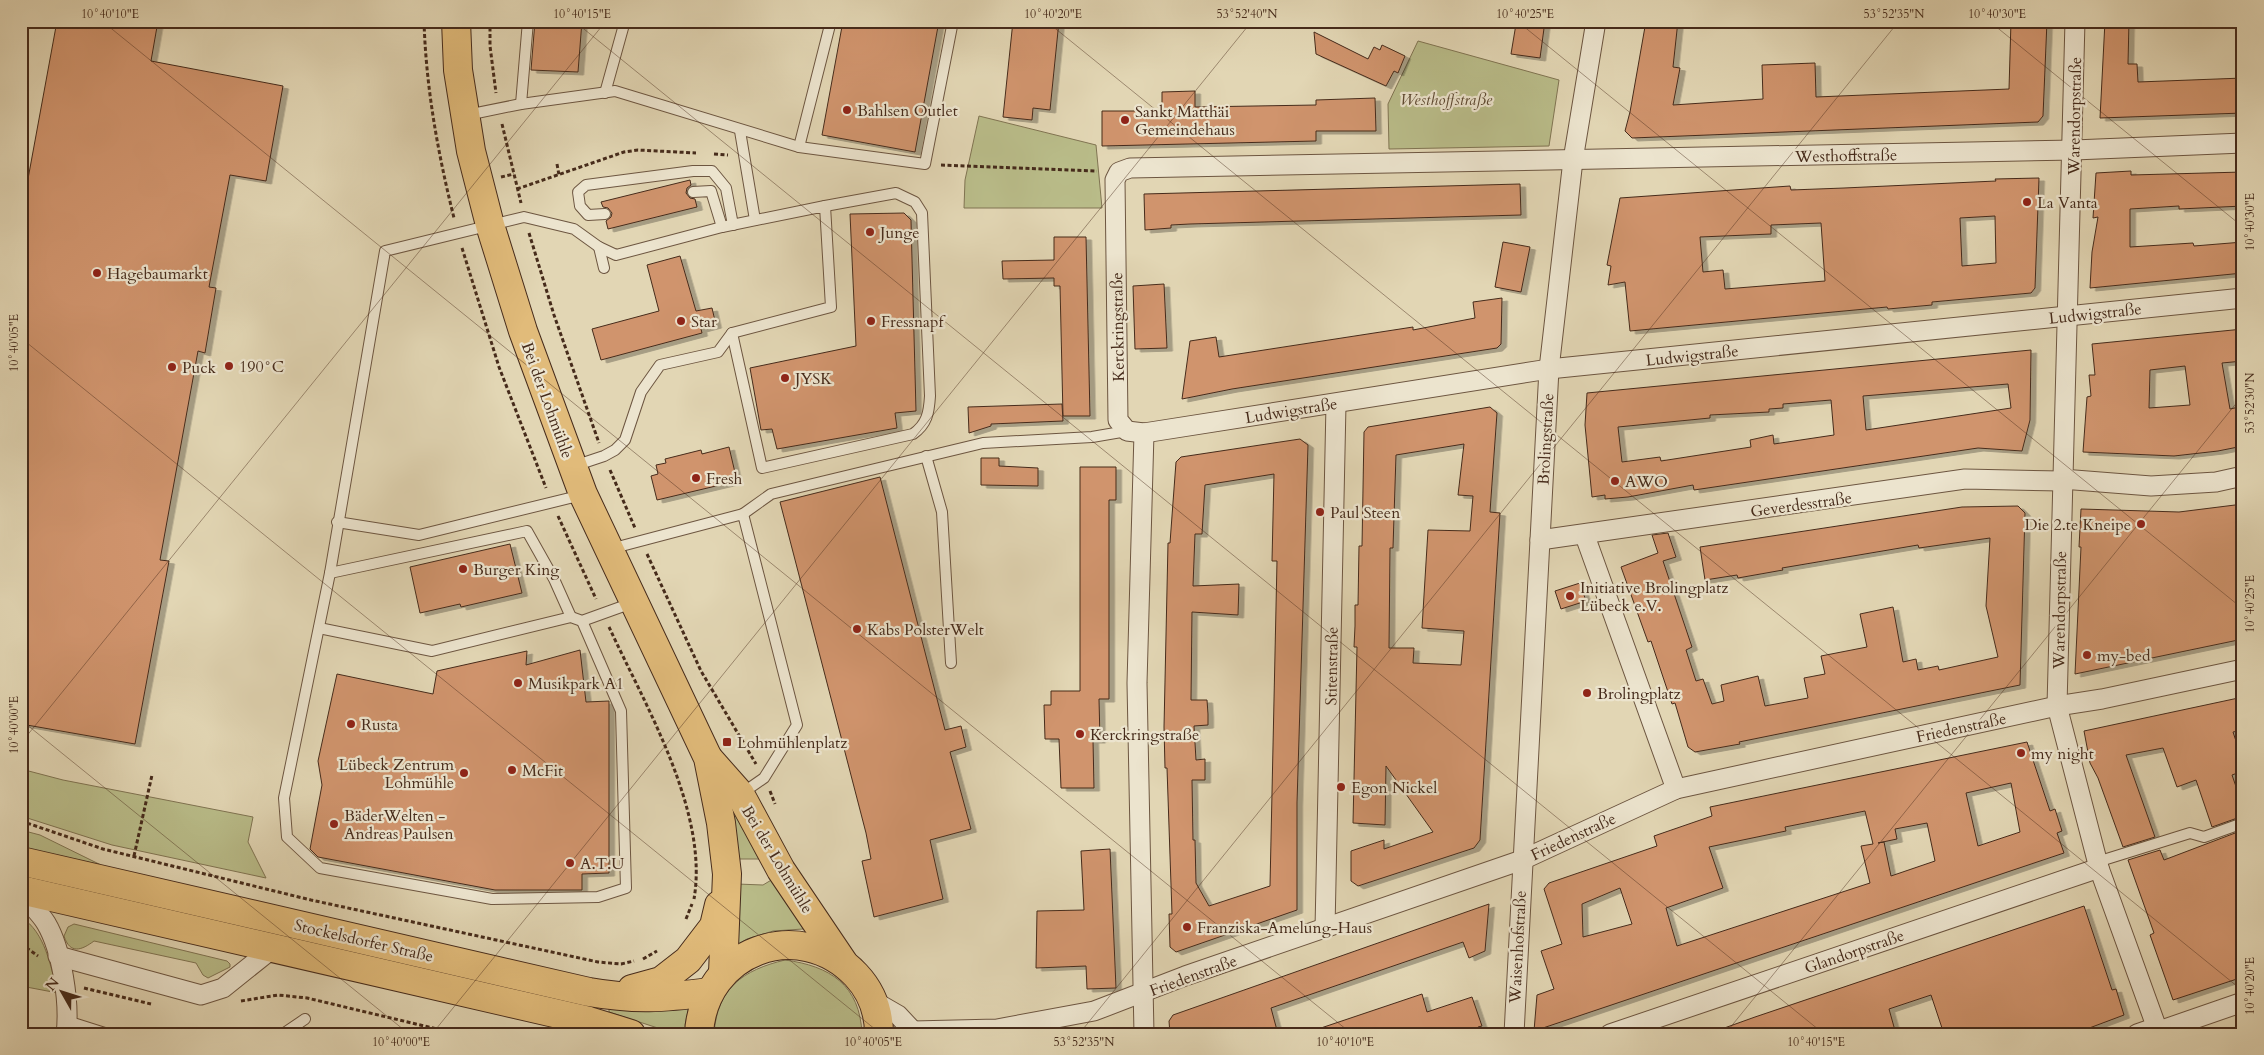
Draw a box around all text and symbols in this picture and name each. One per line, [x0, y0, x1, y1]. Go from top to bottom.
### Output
text: 10°40'10"E [81, 6, 139, 22]
text: 10°40'15"E [553, 6, 611, 22]
text: 10°40'20"E [1024, 6, 1082, 22]
text: 53°52'40"N [1217, 6, 1278, 22]
text: 10°40'25"E [1496, 6, 1554, 22]
text: 53°52'35"N [1864, 6, 1925, 22]
text: 10°40'30"E [1968, 6, 2026, 22]
street label: Warendorpstraße [2063, 57, 2087, 176]
park label: Westhoffstraße [1400, 89, 1493, 111]
place label: Bahlsen Outlet [857, 100, 958, 122]
place label: Sankt Matthäi Gemeindehaus [1135, 101, 1235, 141]
marker: Bahlsen Outlet [841, 104, 853, 116]
marker: Sankt Matthäi Gemeindehaus [1119, 114, 1131, 126]
street label: Westhoffstraße [1794, 144, 1897, 168]
place label: La Vanta [2037, 192, 2098, 214]
text: 10°40'30"E [2242, 193, 2258, 251]
marker: La Vanta [2021, 196, 2033, 208]
place label: Junge [878, 222, 920, 244]
marker: Junge [864, 226, 876, 238]
place label: Hagebaumarkt [107, 263, 208, 285]
marker: Hagebaumarkt [91, 267, 103, 279]
street label: Kerckringstraße [1106, 272, 1130, 382]
street label: Ludwigstraße [2048, 298, 2143, 330]
place label: Star [691, 311, 717, 333]
place label: Fressnapf [881, 311, 946, 333]
text: 10°40'05"E [6, 314, 22, 372]
marker: Star [675, 315, 687, 327]
marker: Fressnapf [865, 315, 877, 327]
street label: Bei der Lohmühle [516, 339, 578, 462]
street label: Ludwigstraße [1645, 340, 1740, 372]
place label: 190°C [239, 356, 284, 378]
place label: Puck [182, 357, 217, 379]
marker: 190°C [223, 360, 235, 372]
marker: Puck [166, 361, 178, 373]
place label: JYSK [793, 368, 832, 390]
marker: JYSK [779, 372, 791, 384]
text: 53°52'30"N [2242, 372, 2258, 433]
street label: Ludwigstraße [1243, 393, 1339, 429]
street label: Brolingstraße [1533, 393, 1559, 486]
place label: Fresh [706, 468, 743, 490]
place label: AWO [1625, 471, 1668, 493]
marker: Fresh [690, 472, 702, 484]
marker: AWO [1609, 475, 1621, 487]
street label: Geverdesstraße [1749, 487, 1853, 523]
place label: Paul Steen [1330, 502, 1400, 524]
marker: Paul Steen [1314, 506, 1326, 518]
place label: Die 2.te Kneipe [2025, 514, 2131, 536]
marker: Die 2.te Kneipe [2135, 518, 2147, 530]
street label: Warendorpstraße [2048, 551, 2072, 670]
place label: Burger King [473, 559, 559, 581]
marker: Burger King [457, 563, 469, 575]
text: 10°40'25"E [2242, 575, 2258, 633]
place label: Initiative Brolingplatz Lübeck e.V. [1580, 577, 1728, 617]
marker: Initiative Brolingplatz Lübeck e.V. [1564, 590, 1576, 602]
place label: Kabs PolsterWelt [867, 619, 984, 641]
marker: Kabs PolsterWelt [851, 623, 863, 635]
street label: Stitenstraße [1320, 626, 1344, 706]
place label: my-bed [2097, 645, 2151, 667]
marker: my-bed [2081, 649, 2093, 661]
place label: Musikpark A1 [528, 673, 624, 695]
marker: Musikpark A1 [512, 677, 524, 689]
place label: Brolingplatz [1597, 683, 1681, 705]
marker: Brolingplatz [1581, 687, 1593, 699]
text: 10°40'00"E [6, 696, 22, 754]
street label: Friedenstraße [1914, 708, 2008, 748]
place label: Rusta [361, 714, 398, 736]
marker: Rusta [345, 718, 357, 730]
place label: Kerckringstraße [1090, 724, 1199, 746]
marker: Kerckringstraße [1074, 728, 1086, 740]
place label: Lohmühlenplatz [737, 732, 847, 754]
marker: Lohmühlenplatz [721, 736, 733, 748]
place label: my night [2031, 743, 2094, 765]
marker: my night [2015, 747, 2027, 759]
place label: Lübeck Zentrum Lohmühle [339, 754, 454, 794]
place label: McFit [522, 760, 563, 782]
marker: McFit [506, 764, 518, 776]
marker: Lübeck Zentrum Lohmühle [458, 767, 470, 779]
place label: Egon Nickel [1351, 777, 1437, 799]
marker: Egon Nickel [1335, 781, 1347, 793]
street label: Bei der Lohmühle [736, 801, 818, 918]
place label: BäderWelten - Andreas Paulsen [344, 805, 454, 845]
street label: Friedenstraße [1527, 808, 1620, 866]
marker: BäderWelten - Andreas Paulsen [328, 818, 340, 830]
place label: A.T.U [580, 853, 624, 875]
marker: A.T.U [564, 857, 576, 869]
street label: Waisenhofstraße [1504, 890, 1532, 1005]
street label: Stockelsdorfer Straße [292, 914, 436, 968]
place label: Franziska-Amelung-Haus [1197, 917, 1372, 939]
marker: Franziska-Amelung-Haus [1181, 921, 1193, 933]
street label: Glandorpstraße [1801, 925, 1907, 979]
street label: Friedenstraße [1147, 950, 1240, 1002]
text: 10°40'20"E [2242, 957, 2258, 1015]
north arrow [38, 968, 88, 1018]
text: N [41, 973, 63, 995]
text: 10°40'00"E [372, 1034, 430, 1050]
text: 10°40'05"E [844, 1034, 902, 1050]
text: 53°52'35"N [1054, 1034, 1115, 1050]
text: 10°40'10"E [1316, 1034, 1374, 1050]
text: 10°40'15"E [1787, 1034, 1845, 1050]

